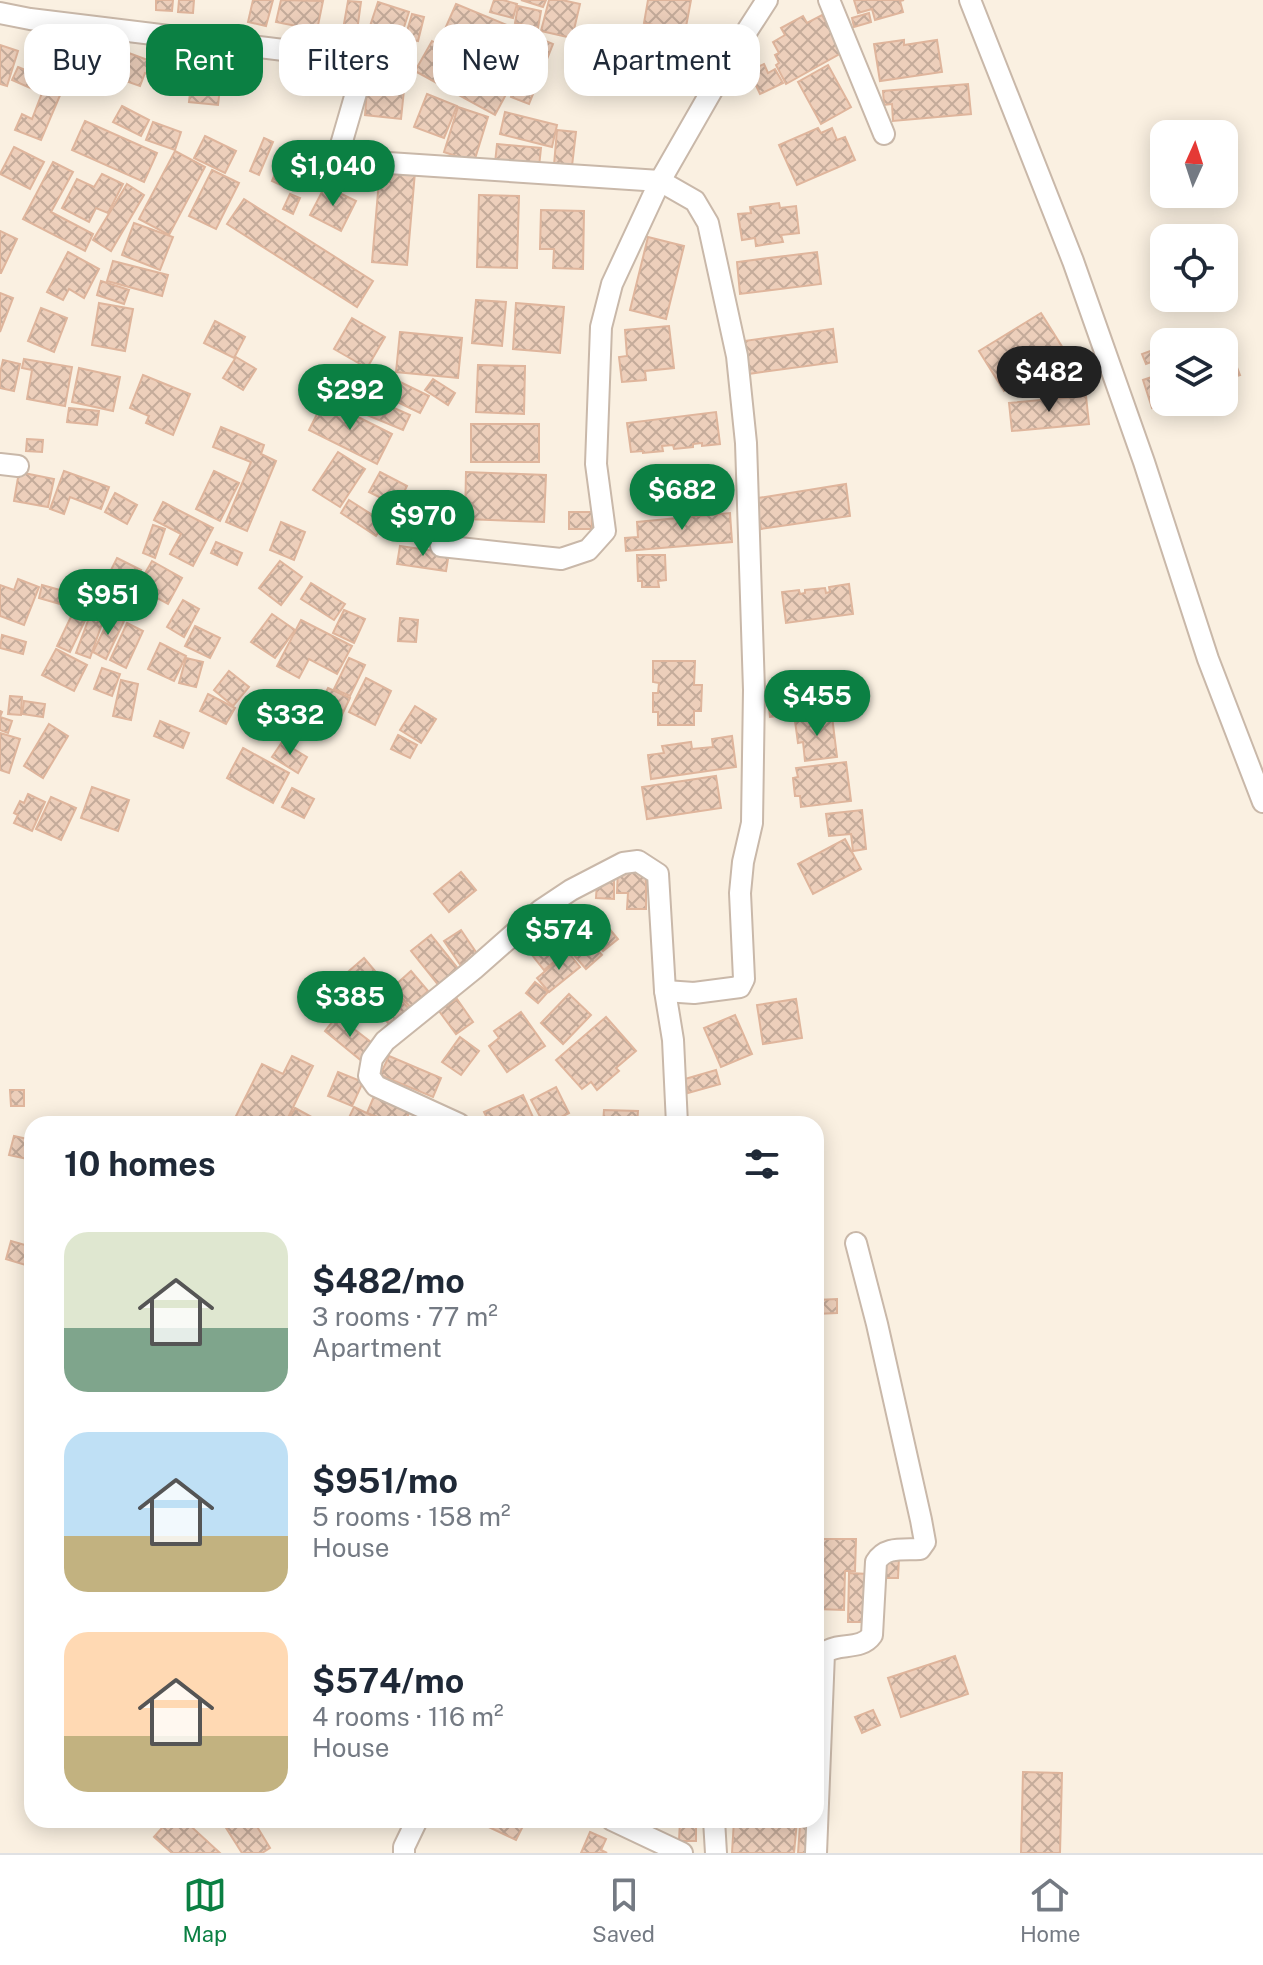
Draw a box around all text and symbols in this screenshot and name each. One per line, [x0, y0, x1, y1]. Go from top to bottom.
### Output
chip: Buy [24, 24, 130, 96]
chip: Rent [146, 24, 263, 96]
chip: Filters [279, 24, 417, 96]
chip: New [433, 24, 548, 96]
chip: Apartment [564, 24, 760, 96]
north arrow [1150, 120, 1238, 208]
map controls [1150, 120, 1238, 416]
pin: $1,040 [268, 140, 398, 208]
text: $1,040 [290, 150, 376, 181]
button: locate [1150, 224, 1238, 312]
button: layers [1150, 328, 1238, 416]
pin: $482 [1002, 346, 1096, 414]
text: $482 [1015, 356, 1083, 387]
pin: $292 [303, 364, 397, 432]
text: $292 [316, 374, 384, 405]
pin: $682 [635, 464, 729, 532]
text: $682 [648, 474, 716, 505]
pin: $970 [376, 490, 470, 558]
text: $970 [389, 500, 457, 531]
pin: $951 [61, 569, 155, 637]
text: $951 [76, 579, 140, 610]
pin: $455 [770, 670, 864, 738]
text: $455 [782, 680, 852, 711]
pin: $332 [243, 689, 337, 757]
text: $332 [256, 699, 324, 730]
pin: $574 [512, 904, 606, 972]
text: $574 [525, 914, 593, 945]
pin: $385 [303, 971, 397, 1039]
text: $385 [315, 981, 385, 1012]
icon: filters [740, 1142, 784, 1186]
text: 10 homes [64, 1144, 216, 1184]
text: $482/mo [312, 1261, 465, 1301]
icon: home [128, 1264, 224, 1360]
text: 3 rooms · 77 m² [312, 1301, 498, 1332]
text: Apartment [312, 1332, 442, 1363]
text: $951/mo [312, 1461, 458, 1501]
icon: home [128, 1464, 224, 1560]
text: 5 rooms · 158 m² [312, 1501, 511, 1532]
text: House [312, 1532, 389, 1563]
text: $574/mo [312, 1661, 464, 1701]
icon: home [128, 1664, 224, 1760]
text: 4 rooms · 116 m² [312, 1701, 504, 1732]
text: House [312, 1732, 389, 1763]
tab: Map [182, 1873, 227, 1947]
tab: Saved [592, 1873, 655, 1947]
tab: Home [1020, 1873, 1081, 1947]

